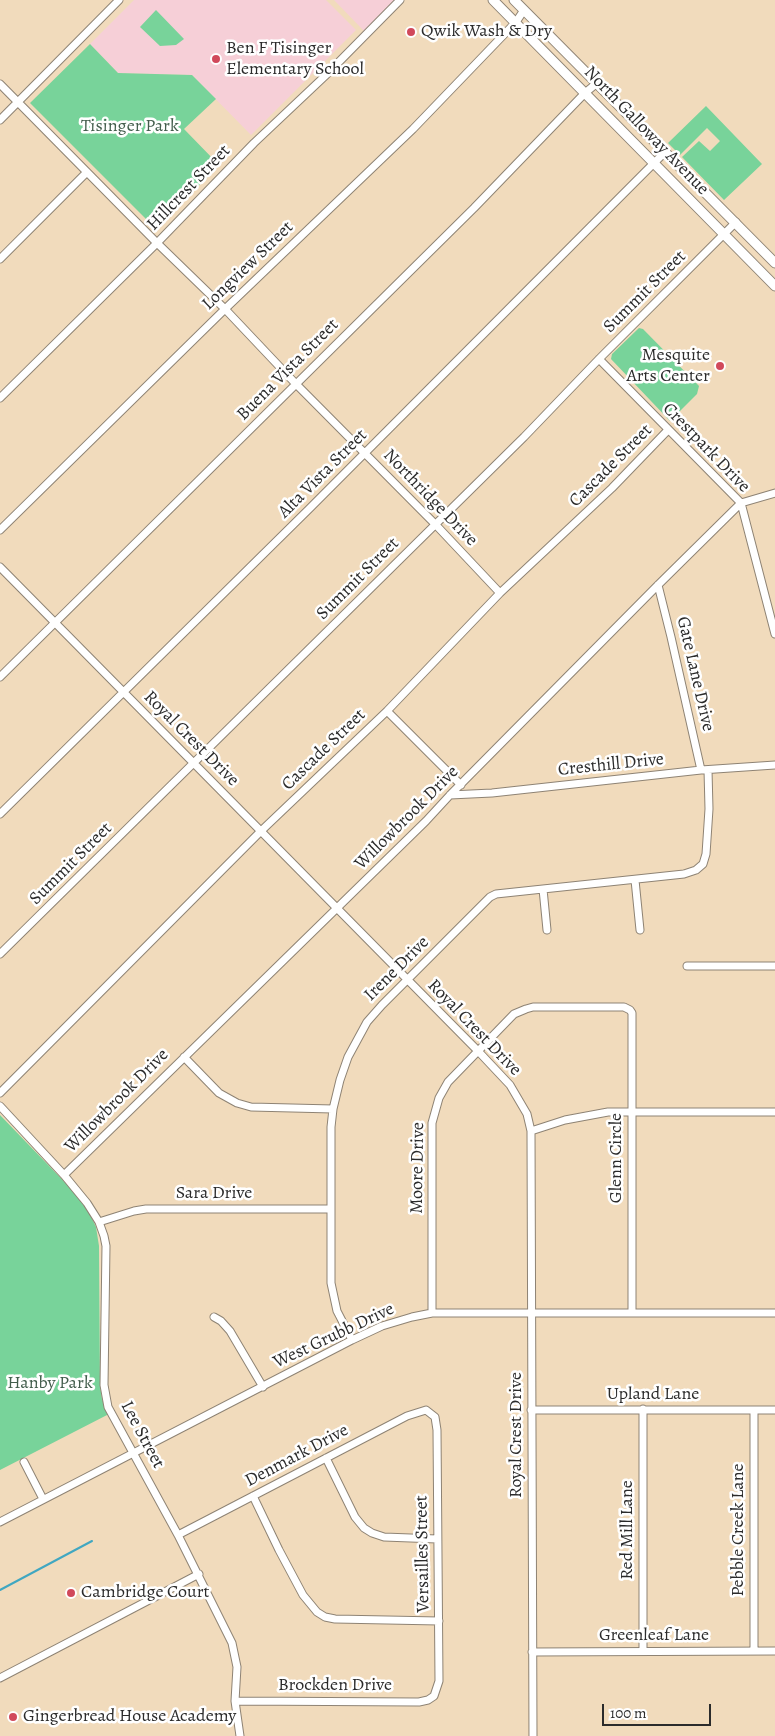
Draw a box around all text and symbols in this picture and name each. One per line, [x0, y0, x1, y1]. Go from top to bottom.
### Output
place label: Qwik Wash & Dry [421, 21, 552, 43]
marker: Qwik Wash & Dry [405, 26, 417, 38]
place label: Ben F Tisinger Elementary School [226, 38, 364, 80]
marker: Ben F Tisinger Elementary School [210, 53, 222, 65]
street label: North Galloway Avenue [579, 62, 713, 200]
park label: Tisinger Park [81, 116, 179, 138]
street label: Hillcrest Street [143, 141, 235, 235]
street label: Longview Street [198, 217, 298, 315]
street label: Summit Street [599, 246, 691, 338]
street label: Buena Vista Street [233, 315, 343, 425]
place label: Mesquite Arts Center [626, 345, 710, 388]
marker: Mesquite Arts Center [714, 360, 726, 372]
street label: Crestpark Drive [658, 399, 754, 497]
street label: Cascade Street [565, 420, 657, 512]
street label: Alta Vista Street [274, 425, 372, 523]
street label: Northridge Drive [378, 445, 482, 551]
street label: Summit Street [312, 533, 404, 625]
street label: Gate Lane Drive [671, 614, 719, 734]
street label: Royal Crest Drive [139, 687, 243, 791]
street label: Cascade Street [278, 705, 370, 795]
street label: Cresthill Drive [557, 749, 665, 781]
street label: Willowbrook Drive [351, 762, 463, 874]
street label: Summit Street [25, 818, 117, 910]
street label: Irene Drive [360, 932, 434, 1006]
street label: Royal Crest Drive [422, 975, 526, 1081]
street label: Willowbrook Drive [61, 1045, 173, 1157]
street label: Glenn Circle [606, 1113, 628, 1203]
street label: Moore Drive [406, 1122, 430, 1214]
street label: Sara Drive [176, 1183, 252, 1205]
street label: West Grubb Drive [270, 1299, 398, 1373]
street label: Royal Crest Drive [506, 1372, 528, 1498]
park label: Hanby Park [7, 1373, 93, 1395]
street label: Upland Lane [607, 1384, 699, 1406]
street label: Lee Street [115, 1398, 169, 1472]
street label: Denmark Drive [242, 1420, 352, 1492]
street label: Pebble Creek Lane [728, 1463, 750, 1597]
street label: Red Mill Lane [617, 1480, 639, 1580]
street label: Versailles Street [411, 1495, 435, 1613]
place label: Cambridge Court [81, 1582, 210, 1604]
marker: Cambridge Court [65, 1587, 77, 1599]
street label: Greenleaf Lane [599, 1625, 709, 1647]
street label: Brockden Drive [278, 1675, 392, 1697]
scale bar [605, 1694, 714, 1726]
text: 100 m [610, 1703, 647, 1723]
place label: Gingerbread House Academy [23, 1706, 236, 1728]
marker: Gingerbread House Academy [7, 1711, 19, 1723]

